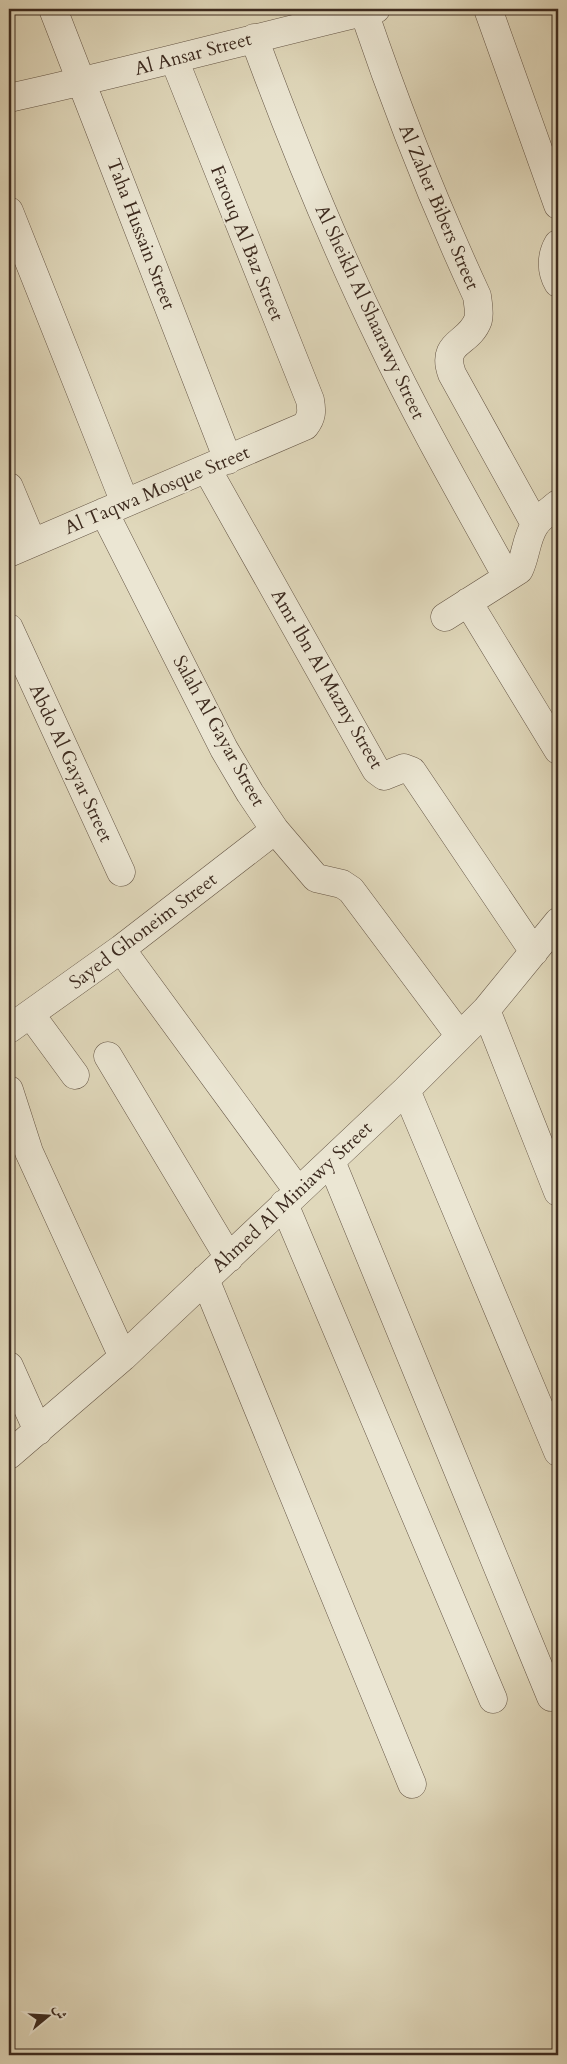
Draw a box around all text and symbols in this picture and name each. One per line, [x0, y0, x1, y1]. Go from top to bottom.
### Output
street label: Al Ansar Street [132, 26, 254, 82]
street label: Al Zaher Bibers Street [392, 120, 486, 294]
street label: Taha Hussain Street [100, 155, 182, 313]
street label: Farouq Al Baz Street [204, 161, 290, 325]
street label: Al Sheikh Al Shaarawy Street [309, 200, 431, 424]
street label: Al Taqwa Mosque Street [60, 439, 254, 541]
street label: Amr Ibn Al Mazny Street [265, 584, 389, 774]
street label: Salah Al Gayar Street [167, 651, 271, 811]
street label: Abdo Al Gayar Street [23, 680, 119, 846]
street label: Sayed Ghoneim Street [64, 867, 222, 995]
street label: Ahmed Al Miniawy Street [206, 1116, 378, 1278]
north arrow [22, 1992, 72, 2042]
text: ش [49, 2003, 71, 2022]

